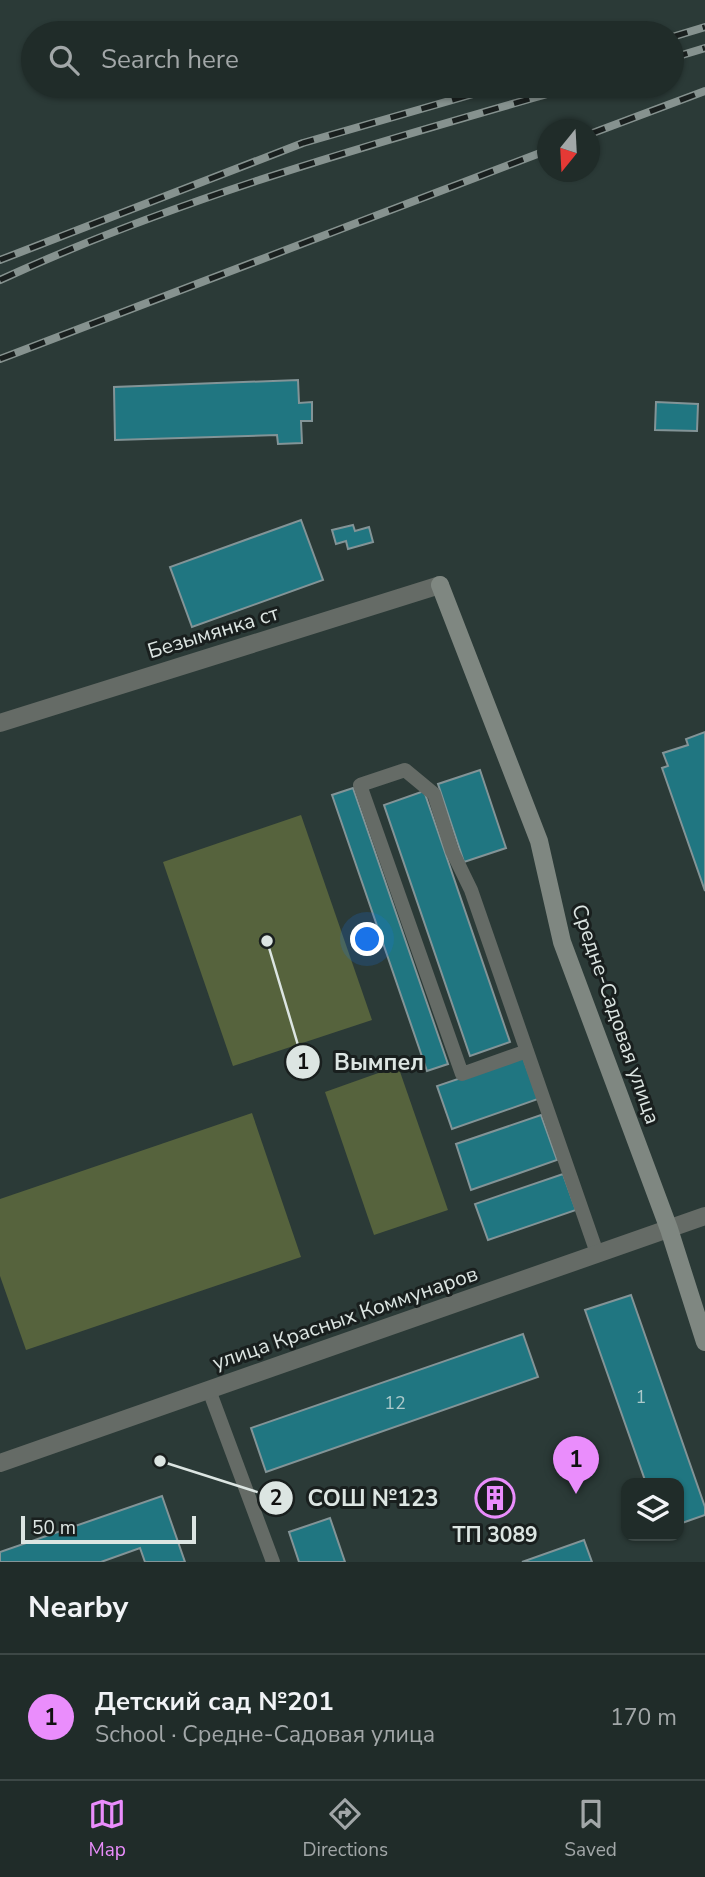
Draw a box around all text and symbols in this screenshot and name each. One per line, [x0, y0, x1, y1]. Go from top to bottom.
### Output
search box [21, 21, 684, 98]
icon: search [45, 41, 83, 79]
text: Search here [101, 42, 239, 77]
north arrow [537, 119, 600, 182]
street label: Безымянка ст [144, 599, 283, 665]
street label: Средне-Садовая улица [565, 900, 667, 1128]
your location [350, 922, 384, 956]
callout: Вымпел [285, 1040, 438, 1084]
text: Вымпел [334, 1047, 424, 1078]
text: 1 [297, 1048, 309, 1076]
street label: улица Красных Коммунаров [209, 1259, 481, 1377]
house number: 1 [636, 1385, 646, 1409]
house number: 12 [384, 1391, 406, 1415]
pin: 1 [553, 1436, 599, 1494]
callout: СОШ №123 [259, 1476, 453, 1520]
building icon: ТП 3089 [474, 1477, 516, 1519]
map controls [621, 1478, 684, 1541]
button: layers [621, 1478, 684, 1541]
text: СОШ №123 [308, 1483, 438, 1514]
text: 2 [270, 1484, 282, 1512]
scale bar [21, 1513, 196, 1545]
text: 50 m [32, 1515, 76, 1541]
place label: ТП 3089 [452, 1521, 538, 1549]
text: Nearby [28, 1587, 128, 1628]
text: Детский сад №201 [95, 1684, 334, 1719]
text: 1 [44, 1702, 58, 1733]
text: 170 m [610, 1702, 677, 1733]
text: School · Средне-Садовая улица [95, 1719, 435, 1750]
tab: Map [88, 1795, 126, 1863]
tab: Directions [302, 1795, 388, 1863]
tab: Saved [564, 1795, 617, 1863]

